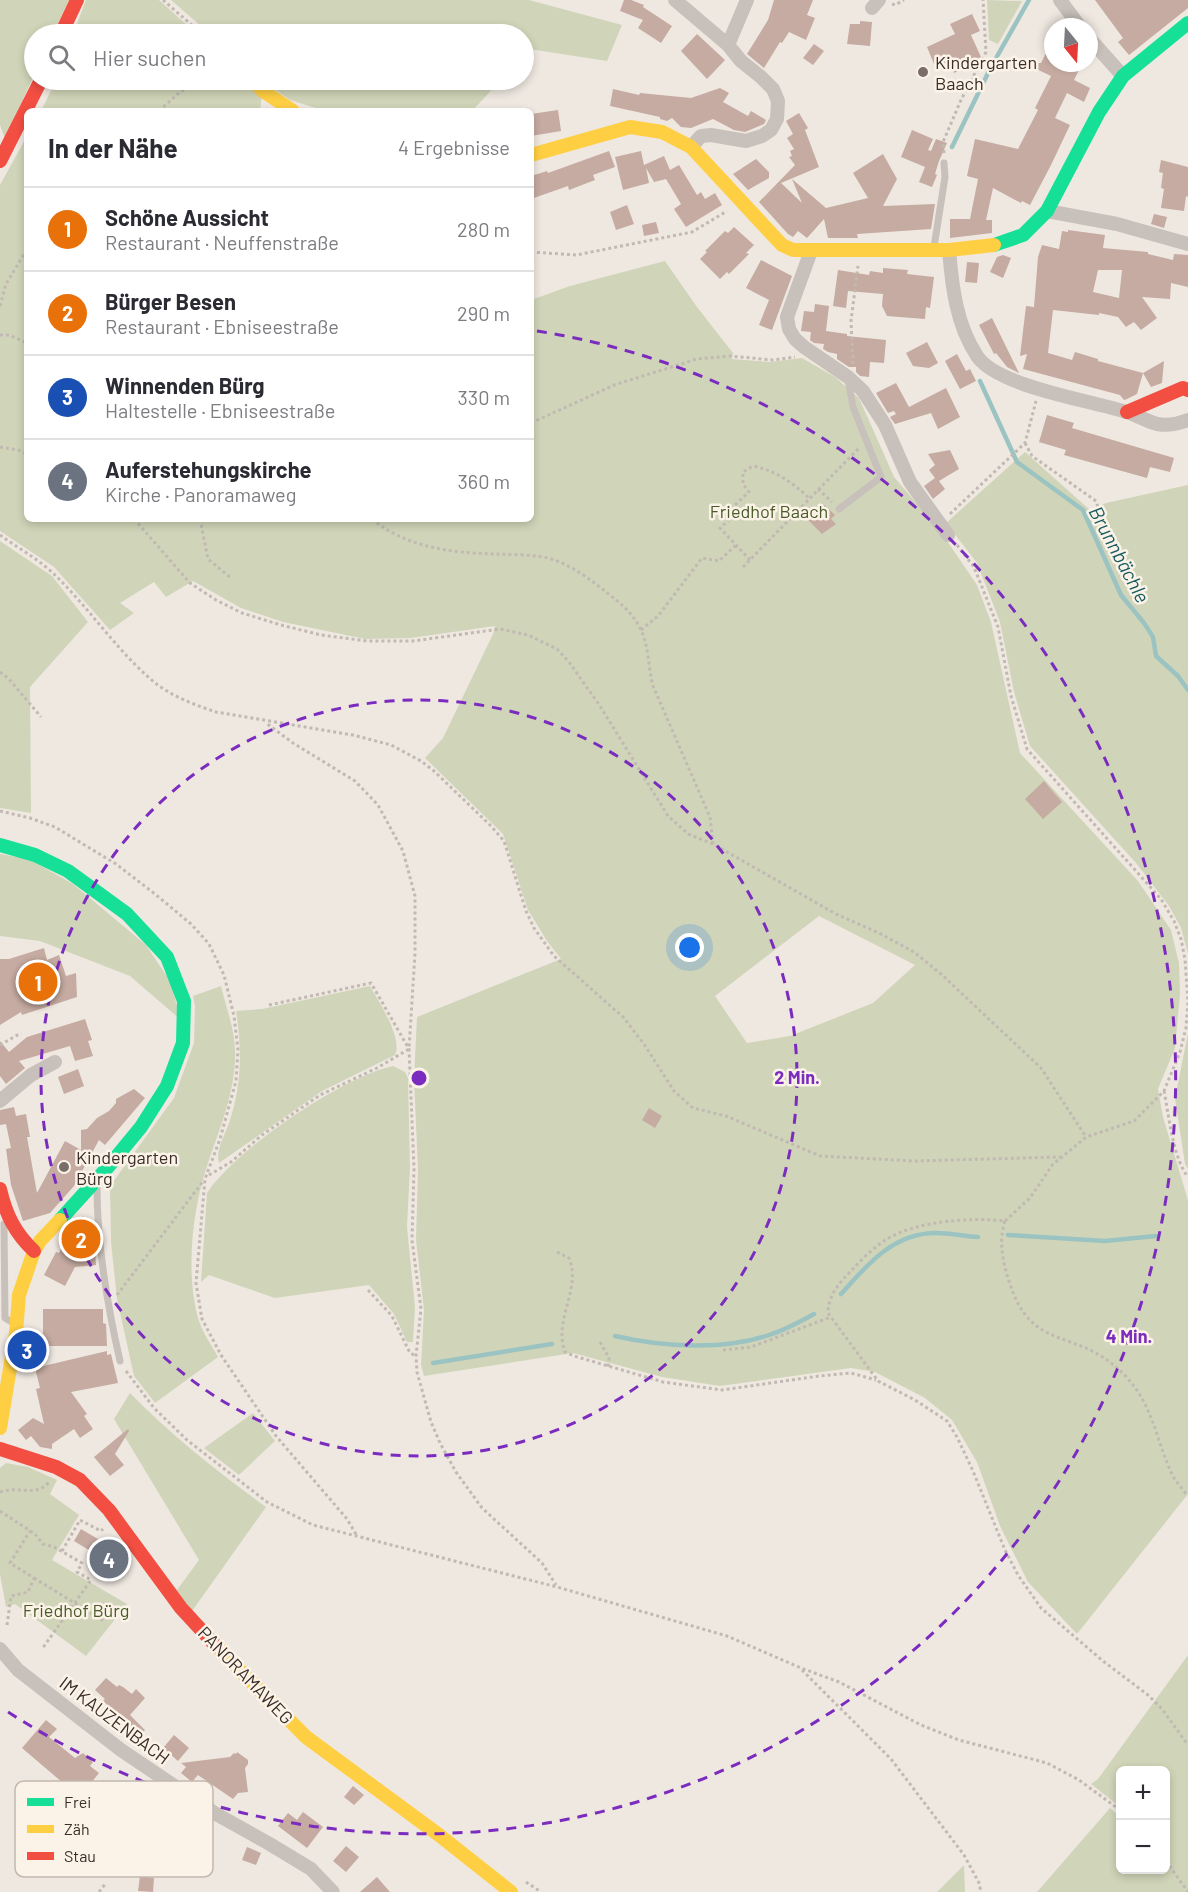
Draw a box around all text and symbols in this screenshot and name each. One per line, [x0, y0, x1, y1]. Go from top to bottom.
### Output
north arrow [1044, 18, 1098, 72]
search box [24, 24, 534, 90]
icon: search [45, 41, 78, 74]
text: Hier suchen [93, 44, 206, 70]
place label: Kindergarten Baach [935, 51, 1037, 94]
marker: Kindergarten Baach [916, 65, 930, 79]
text: In der Nähe [48, 132, 178, 163]
text: 4 Ergebnisse [398, 135, 510, 159]
text: Schöne Aussicht [105, 204, 269, 230]
text: 1 [64, 217, 71, 241]
text: 280 m [457, 217, 510, 241]
text: Restaurant · Neuffenstraße [105, 230, 339, 254]
text: Bürger Besen [105, 288, 236, 314]
text: 2 [62, 301, 73, 325]
text: 290 m [457, 301, 510, 325]
text: Restaurant · Ebniseestraße [105, 314, 339, 338]
text: Winnenden Bürg [105, 372, 264, 398]
text: 3 [62, 385, 73, 409]
text: 330 m [458, 385, 510, 409]
text: Haltestelle · Ebniseestraße [105, 398, 335, 422]
text: Auferstehungskirche [105, 456, 312, 482]
text: 4 [61, 469, 74, 493]
text: 360 m [458, 469, 510, 493]
text: Kirche · Panoramaweg [105, 482, 296, 506]
park label: Friedhof Baach [710, 500, 828, 522]
water label: Brunnbächle [1084, 501, 1156, 607]
your location [675, 933, 704, 962]
pin: 1 [18, 960, 57, 1004]
text: 2 Min. [774, 1066, 820, 1088]
centre of rings [409, 1068, 429, 1088]
place label: Kindergarten Bürg [76, 1146, 178, 1189]
marker: Kindergarten Bürg [57, 1160, 71, 1174]
pin: 2 [62, 1216, 100, 1262]
text: 4 Min. [1106, 1325, 1152, 1347]
pin: 3 [8, 1328, 46, 1372]
pin: 4 [90, 1536, 128, 1582]
park label: Friedhof Bürg [23, 1599, 129, 1621]
street label: PANORAMAWEG [194, 1621, 298, 1729]
street label: IM KAUZENBACH [56, 1671, 174, 1769]
map controls [1116, 1766, 1170, 1874]
button: + [1116, 1766, 1170, 1820]
legend [15, 1781, 213, 1877]
text: Frei [64, 1792, 91, 1811]
text: Zäh [64, 1819, 90, 1838]
button: − [1116, 1820, 1170, 1874]
text: Stau [64, 1846, 96, 1865]

